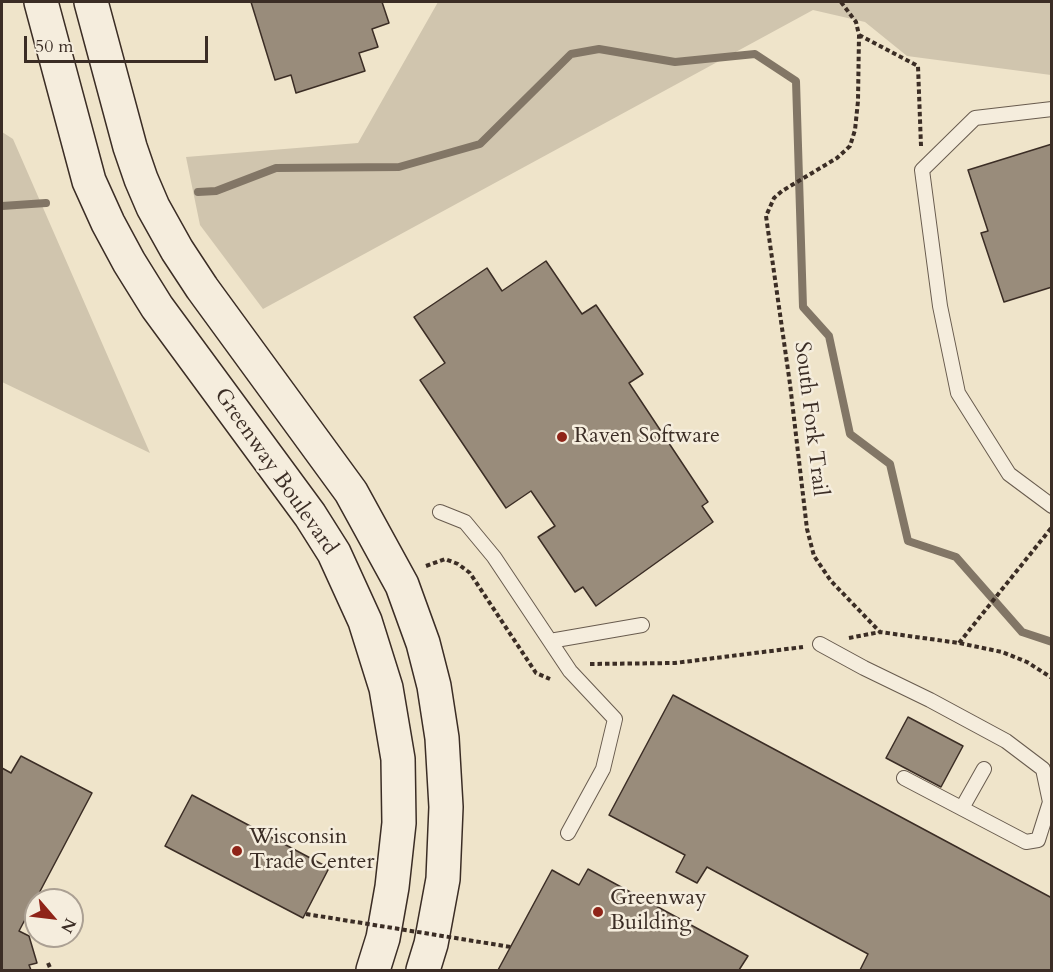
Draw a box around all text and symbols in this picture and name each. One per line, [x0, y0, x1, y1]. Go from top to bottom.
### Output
scale bar [27, 24, 212, 62]
text: 50 m [35, 34, 74, 59]
street label: South Fork Trail [787, 340, 833, 498]
street label: Greenway Boulevard [208, 384, 342, 560]
place label: Raven Software [574, 424, 720, 450]
marker: Raven Software [555, 430, 569, 444]
place label: Wisconsin Trade Center [249, 825, 375, 876]
marker: Wisconsin Trade Center [230, 844, 244, 858]
place label: Greenway Building [610, 886, 707, 938]
north arrow [24, 888, 84, 948]
marker: Greenway Building [591, 905, 605, 919]
text: N [55, 914, 81, 937]

